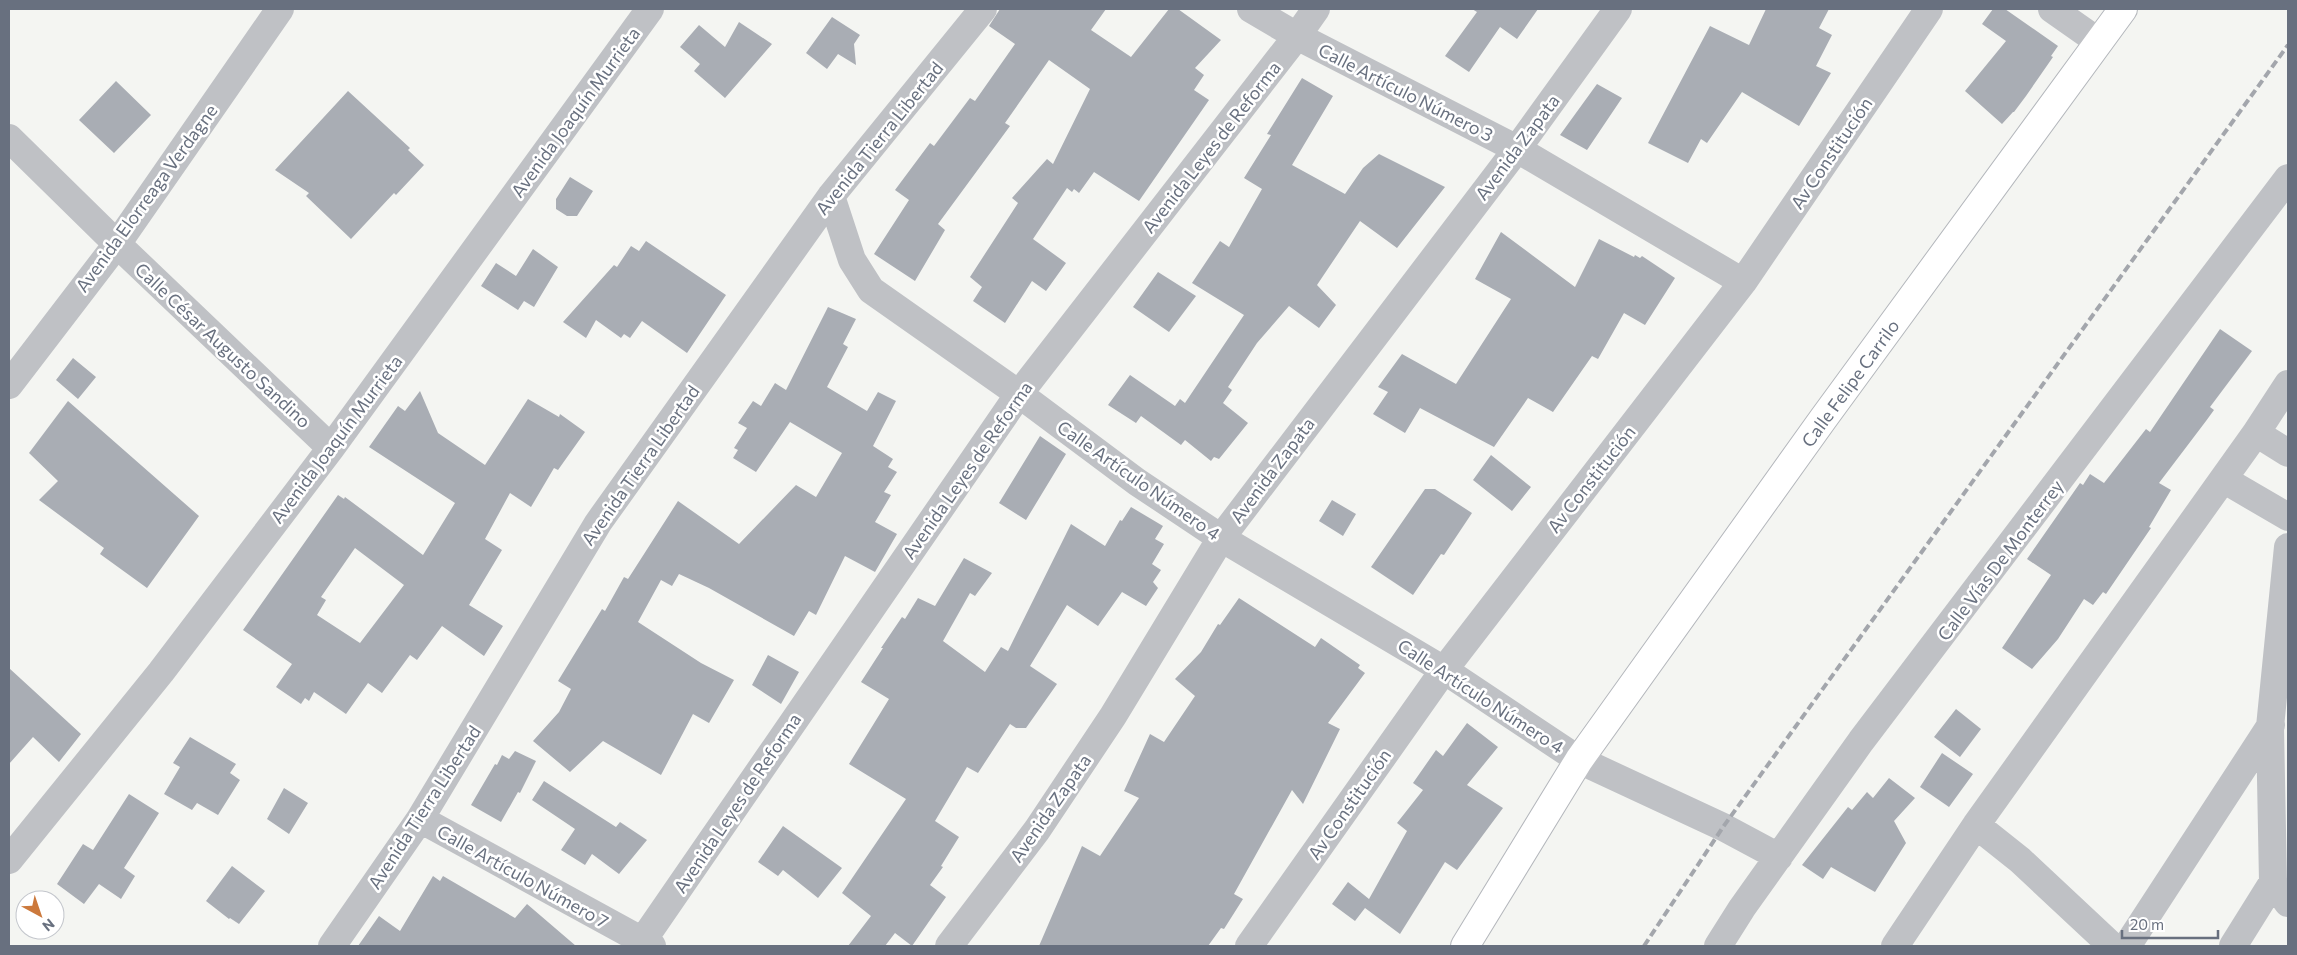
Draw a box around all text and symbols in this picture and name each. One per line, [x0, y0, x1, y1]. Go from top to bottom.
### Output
street label: Avenida Joaquín Murrieta [506, 23, 644, 201]
street label: Calle Artículo Número 3 [1315, 38, 1497, 146]
street label: Avenida Tierra Libertad [811, 57, 947, 219]
street label: Avenida Leyes de Reforma [1137, 57, 1285, 237]
street label: Avenida Zapata [1470, 90, 1564, 204]
street label: Av Constitución [1786, 93, 1876, 213]
street label: Avenida Elorreaga Verdagne [70, 100, 222, 296]
street label: Calle César Augusto Sandino [131, 258, 315, 432]
street label: Calle Felipe Carrilo [1796, 315, 1904, 451]
street label: Avenida Joaquín Murrieta [265, 350, 407, 528]
street label: Avenida Leyes de Reforma [897, 377, 1037, 563]
street label: Avenida Tierra Libertad [576, 381, 704, 549]
street label: Avenida Zapata [1225, 413, 1319, 527]
street label: Calle Artículo Número 4 [1053, 415, 1225, 545]
street label: Av Constitución [1542, 421, 1640, 537]
street label: Calle Vías De Monterrey [1932, 475, 2068, 645]
street label: Calle Artículo Número 4 [1394, 634, 1568, 758]
street label: Avenida Leyes de Reforma [669, 709, 805, 897]
street label: Avenida Tierra Libertad [363, 721, 485, 893]
street label: Av Constitución [1303, 744, 1395, 864]
street label: Avenida Zapata [1005, 750, 1095, 866]
street label: Calle Artículo Número 7 [433, 820, 613, 932]
north arrow [15, 890, 65, 940]
scale bar [2122, 908, 2218, 940]
text: N [39, 915, 58, 935]
text: 20 m [2130, 915, 2164, 933]

